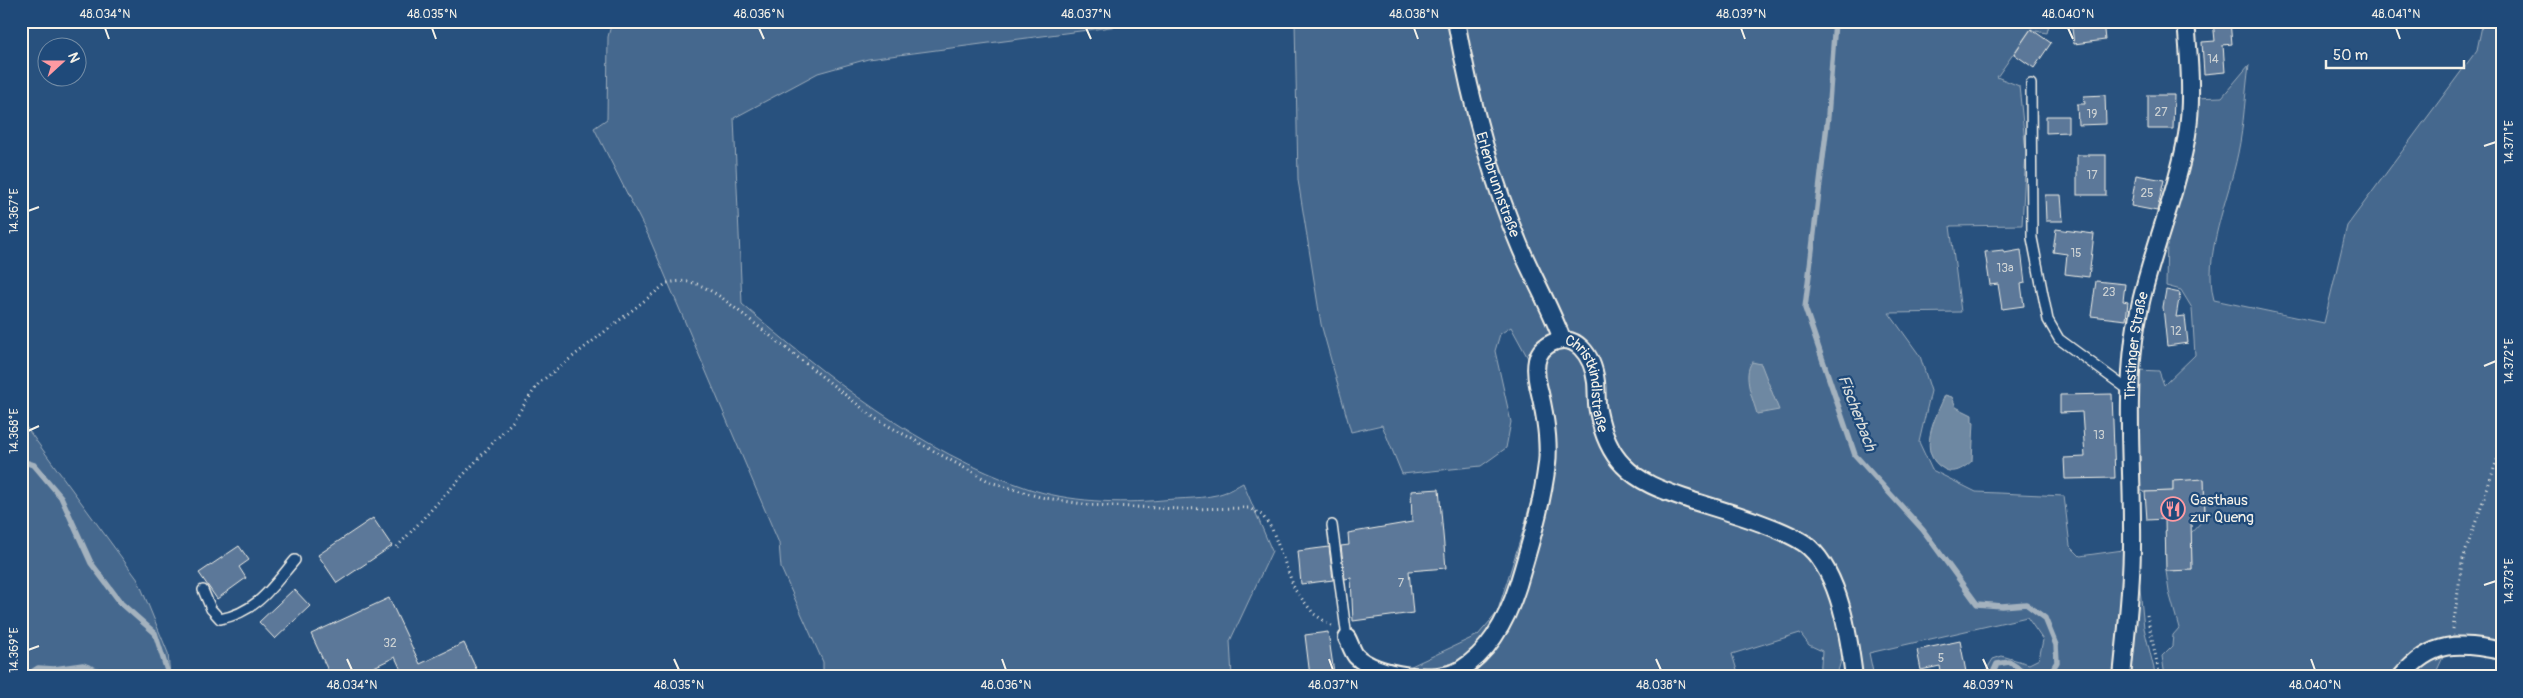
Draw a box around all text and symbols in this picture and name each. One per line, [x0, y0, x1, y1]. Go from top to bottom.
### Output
text: 48.034°N [80, 7, 130, 22]
text: 48.035°N [407, 7, 457, 22]
text: 48.036°N [734, 7, 784, 22]
text: 48.037°N [1061, 7, 1111, 22]
text: 48.038°N [1389, 7, 1439, 22]
text: 48.039°N [1716, 7, 1766, 22]
text: 48.040°N [2042, 7, 2094, 22]
text: 48.041°N [2372, 7, 2420, 22]
north arrow [38, 38, 88, 88]
scale bar [2326, 38, 2463, 70]
text: 50 m [2333, 46, 2368, 65]
text: N [64, 50, 83, 65]
house number: 14 [2207, 52, 2219, 67]
house number: 27 [2154, 105, 2168, 120]
house number: 19 [2087, 107, 2097, 122]
text: 14.371°E [2502, 120, 2517, 164]
street label: Erlenbrunnstraße [1472, 130, 1525, 241]
house number: 17 [2086, 168, 2098, 183]
house number: 25 [2140, 186, 2154, 201]
text: 14.367°E [7, 188, 22, 234]
house number: 15 [2070, 246, 2082, 261]
house number: 13a [1997, 261, 2014, 276]
house number: 23 [2102, 285, 2116, 300]
street label: Tinstinger Straße [2120, 289, 2153, 400]
house number: 12 [2170, 324, 2182, 339]
street label: Christkindlstraße [1563, 330, 1613, 435]
text: 14.372°E [2502, 338, 2517, 384]
water label: Fischerbach [1833, 372, 1881, 455]
text: 14.368°E [7, 408, 22, 454]
house number: 13 [2093, 428, 2105, 443]
place label: Gasthaus zur Queng [2190, 491, 2254, 527]
restaurant icon: Gasthaus zur Queng [2160, 496, 2186, 522]
text: 14.373°E [2502, 558, 2517, 604]
house number: 7 [1398, 576, 1405, 591]
text: 14.369°E [7, 627, 22, 673]
house number: 32 [383, 636, 397, 651]
house number: 5 [1938, 651, 1944, 666]
text: 48.034°N [327, 678, 377, 693]
text: 48.035°N [654, 678, 704, 693]
text: 48.036°N [981, 678, 1031, 693]
text: 48.037°N [1308, 678, 1358, 693]
text: 48.038°N [1636, 678, 1686, 693]
text: 48.039°N [1963, 678, 2013, 693]
text: 48.040°N [2289, 678, 2341, 693]

